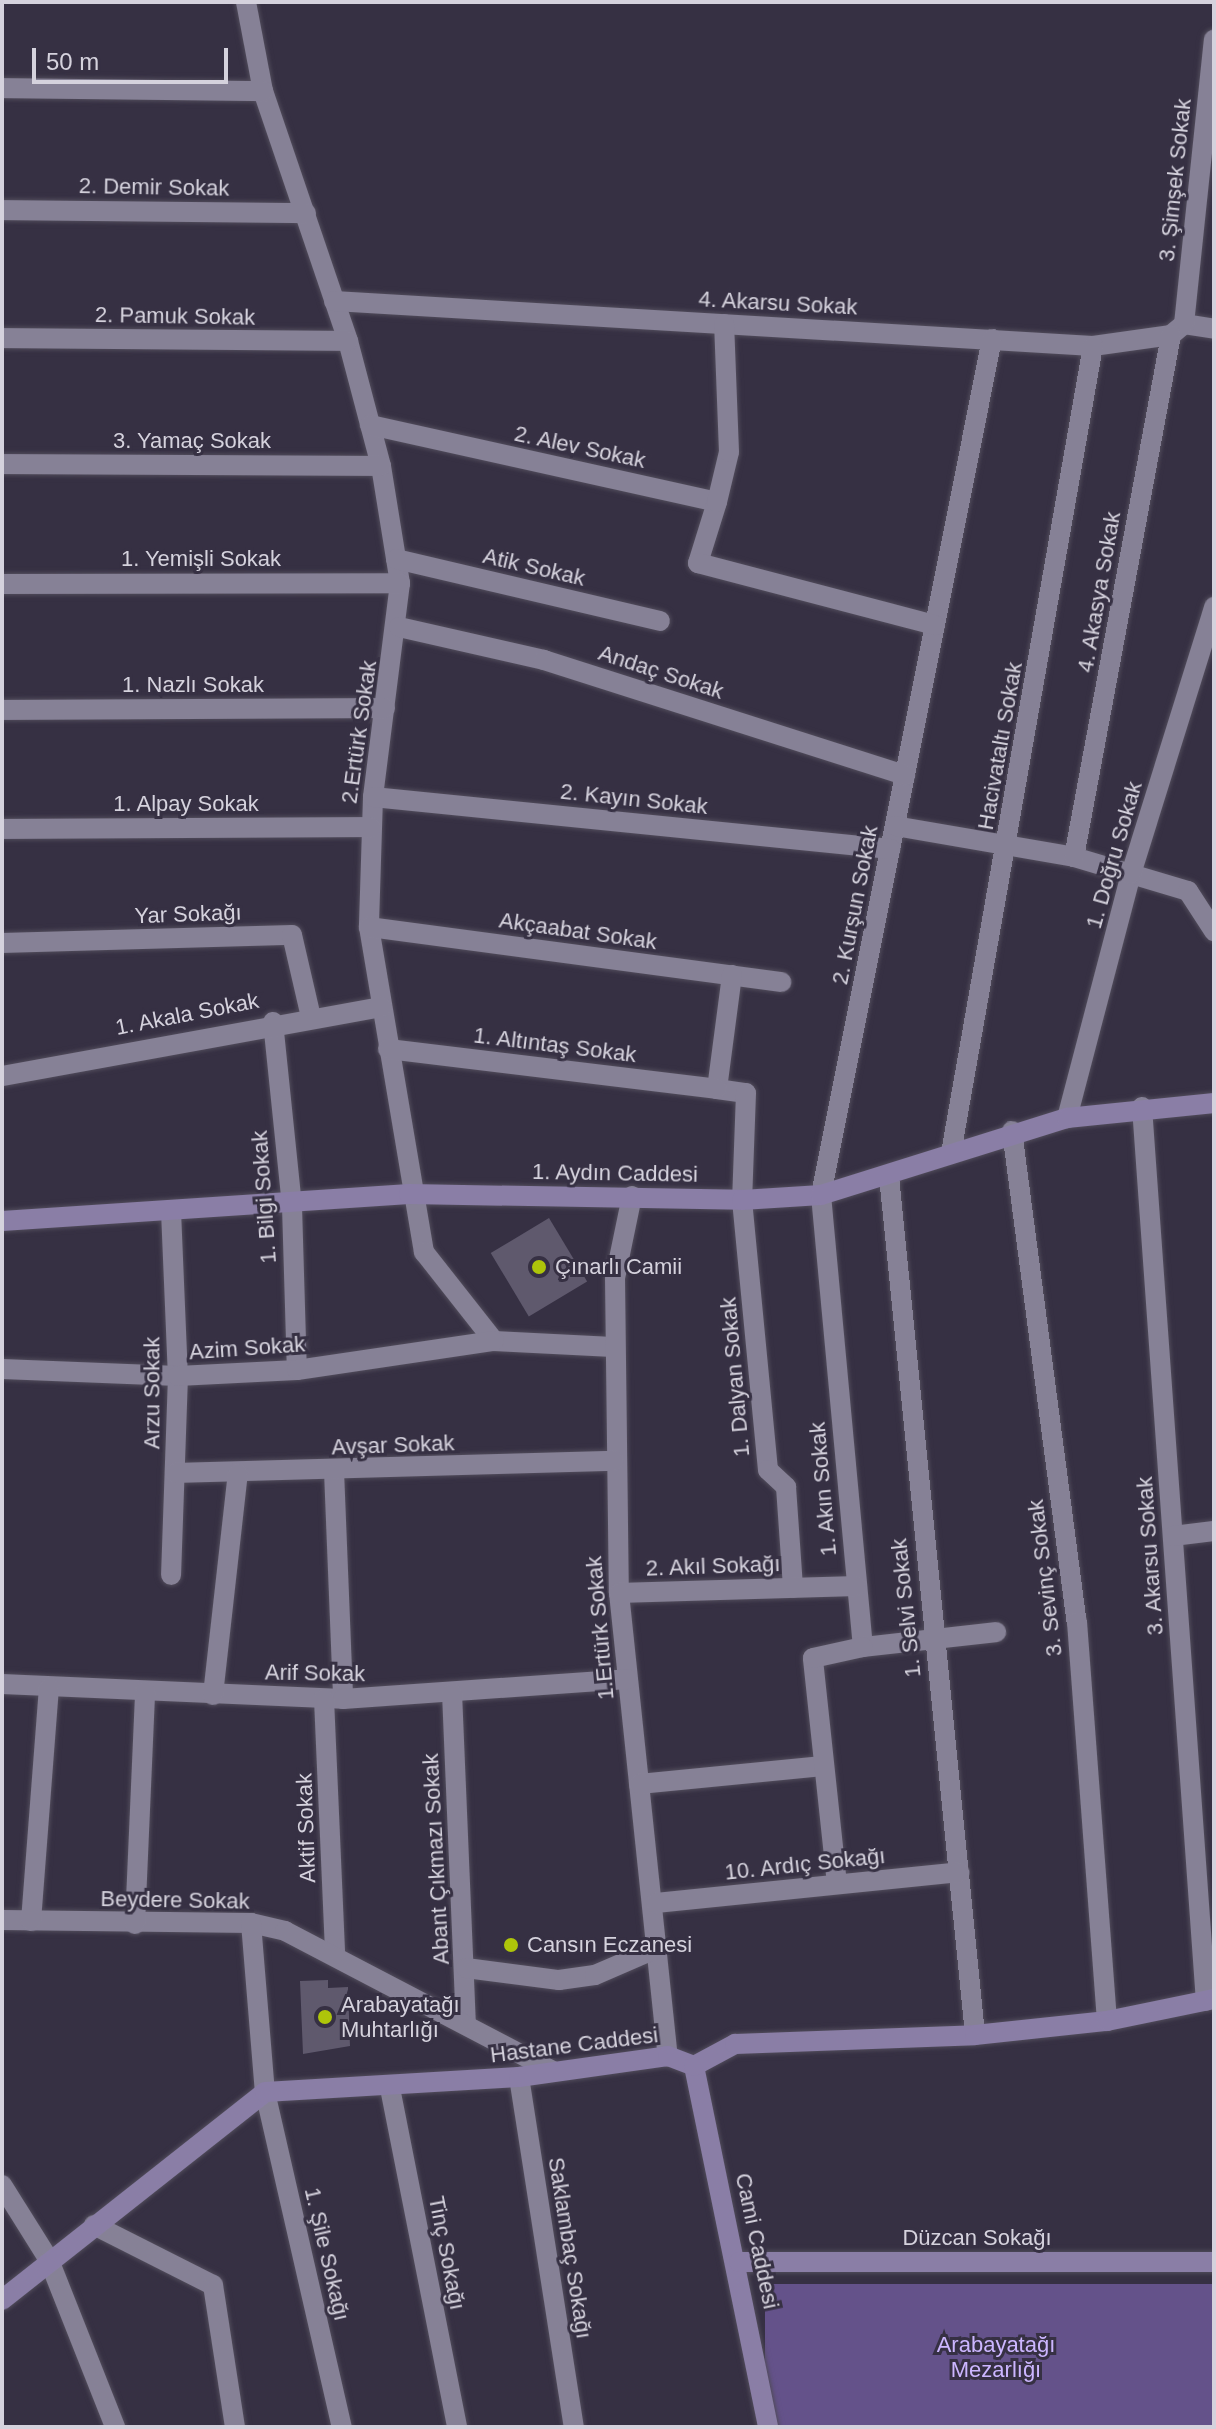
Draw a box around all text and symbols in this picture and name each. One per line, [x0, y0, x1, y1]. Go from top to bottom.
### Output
scale bar [36, 32, 232, 82]
text: 50 m [46, 48, 99, 75]
street label: 3. Şimşek Sokak [1153, 97, 1197, 263]
street label: 2. Demir Sokak [79, 172, 229, 202]
street label: 4. Akarsu Sokak [697, 286, 859, 320]
street label: 2. Pamuk Sokak [95, 301, 255, 331]
street label: 2. Alev Sokak [511, 420, 649, 474]
street label: 3. Yamaç Sokak [113, 428, 271, 454]
street label: 4. Akasya Sokak [1072, 509, 1126, 675]
street label: Atik Sokak [480, 542, 588, 592]
street label: 1. Yemişli Sokak [121, 546, 281, 572]
street label: Andaç Sokak [595, 639, 727, 705]
street label: 2.Ertürk Sokak [336, 659, 382, 805]
street label: Hacivataltı Sokak [972, 660, 1028, 832]
street label: 1. Nazlı Sokak [122, 672, 264, 698]
street label: 2. Kayın Sokak [559, 778, 709, 820]
street label: 1. Doğru Sokak [1080, 778, 1148, 932]
street label: 1. Alpay Sokak [113, 791, 259, 817]
street label: 2. Kurşun Sokak [827, 823, 883, 987]
street label: Yar Sokağı [134, 899, 242, 929]
street label: Akçaabat Sokak [497, 907, 659, 955]
street label: 1. Akala Sokak [112, 987, 262, 1041]
street label: 1. Altıntaş Sokak [471, 1022, 639, 1068]
street label: 1. Bilgi Sokak [246, 1130, 282, 1264]
street label: 1. Aydın Caddesi [531, 1158, 699, 1188]
place label: Çınarlı Camii [555, 1254, 682, 1280]
marker: Çınarlı Camii [530, 1258, 548, 1276]
street label: 1. Dalyan Sokak [715, 1296, 755, 1458]
street label: Azim Sokak [188, 1331, 306, 1365]
street label: Arzu Sokak [139, 1337, 165, 1449]
street label: 1. Akın Sokak [804, 1420, 842, 1558]
street label: Avşar Sokak [331, 1430, 455, 1460]
street label: 3. Akarsu Sokak [1131, 1475, 1169, 1637]
street label: 3. Sevinç Sokak [1022, 1498, 1068, 1658]
street label: 1. Selvi Sokak [886, 1537, 926, 1679]
street label: 2. Akıl Sokağı [645, 1550, 781, 1582]
street label: 1.Ertürk Sokak [581, 1555, 619, 1701]
street label: Arif Sokak [265, 1659, 365, 1687]
street label: Abant Çıkmazı Sokak [417, 1753, 455, 1965]
street label: Aktif Sokak [291, 1773, 321, 1883]
street label: 10. Ardıç Sokağı [723, 1842, 887, 1886]
street label: Beydere Sokak [100, 1886, 250, 1914]
place label: Cansın Eczanesi [527, 1932, 692, 1958]
marker: Cansın Eczanesi [502, 1936, 520, 1954]
place label: Arabayatağı Muhtarlığı [341, 1991, 460, 2042]
marker: Arabayatağı Muhtarlığı [316, 2008, 334, 2026]
street label: Hastane Caddesi [489, 2022, 659, 2068]
street label: Saklambaç Sokağı [543, 2155, 597, 2341]
street label: Cami Caddesi [730, 2171, 784, 2311]
street label: 1. Şile Sokağı [299, 2185, 355, 2323]
street label: Tinç Sokağı [423, 2194, 471, 2312]
street label: Düzcan Sokağı [902, 2225, 1052, 2251]
park label: Arabayatağı Mezarlığı [937, 2331, 1055, 2382]

